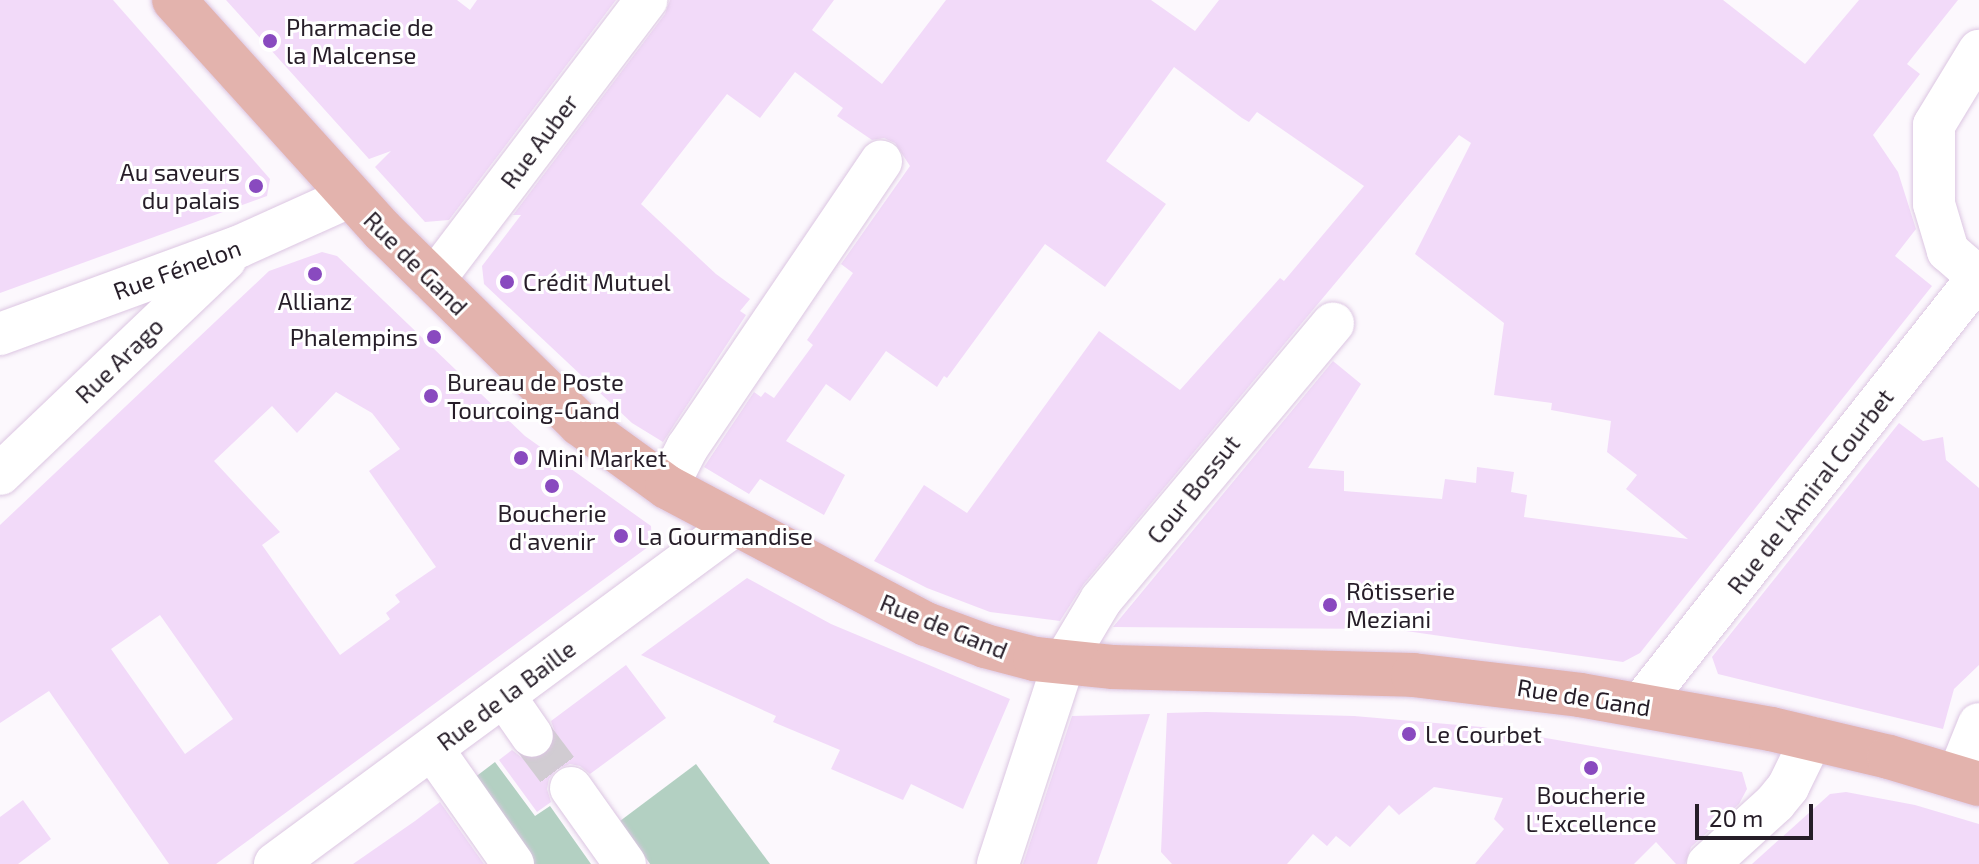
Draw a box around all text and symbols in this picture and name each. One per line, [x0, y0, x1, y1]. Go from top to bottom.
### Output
place label: Pharmacie de la Malcense [286, 13, 434, 69]
marker: Pharmacie de la Malcense [261, 32, 279, 50]
street label: Rue Auber [494, 88, 584, 194]
place label: Au saveurs du palais [120, 158, 240, 214]
marker: Au saveurs du palais [247, 177, 265, 195]
street label: Rue de Gand [358, 205, 474, 321]
street label: Rue Fénelon [109, 233, 245, 305]
marker: Allianz [306, 265, 324, 283]
place label: Crédit Mutuel [523, 268, 671, 296]
marker: Crédit Mutuel [498, 273, 516, 291]
place label: Allianz [278, 287, 352, 315]
street label: Rue Arago [69, 311, 169, 409]
place label: Phalempins [290, 323, 418, 351]
marker: Phalempins [425, 328, 443, 346]
place label: Bureau de Poste Tourcoing-Gand [447, 368, 624, 424]
street label: Rue de l'Amiral Courbet [1721, 382, 1899, 600]
marker: Bureau de Poste Tourcoing-Gand [422, 387, 440, 405]
street label: Cour Bossut [1140, 429, 1246, 549]
place label: Mini Market [537, 444, 667, 472]
marker: Mini Market [512, 449, 530, 467]
marker: Boucherie d'avenir [543, 477, 561, 495]
place label: Boucherie d'avenir [497, 499, 607, 555]
place label: La Gourmandise [637, 522, 813, 550]
marker: La Gourmandise [612, 527, 630, 545]
place label: Rôtisserie Meziani [1346, 577, 1455, 633]
street label: Rue de Gand [876, 587, 1012, 665]
marker: Rôtisserie Meziani [1321, 596, 1339, 614]
street label: Rue de la Baille [431, 634, 581, 756]
street label: Rue de Gand [1515, 672, 1653, 722]
place label: Le Courbet [1425, 720, 1542, 748]
marker: Le Courbet [1400, 725, 1418, 743]
marker: Boucherie L'Excellence [1582, 759, 1600, 777]
place label: Boucherie L'Excellence [1525, 781, 1657, 837]
scale bar [1699, 788, 1817, 838]
text: 20 m [1709, 803, 1763, 832]

